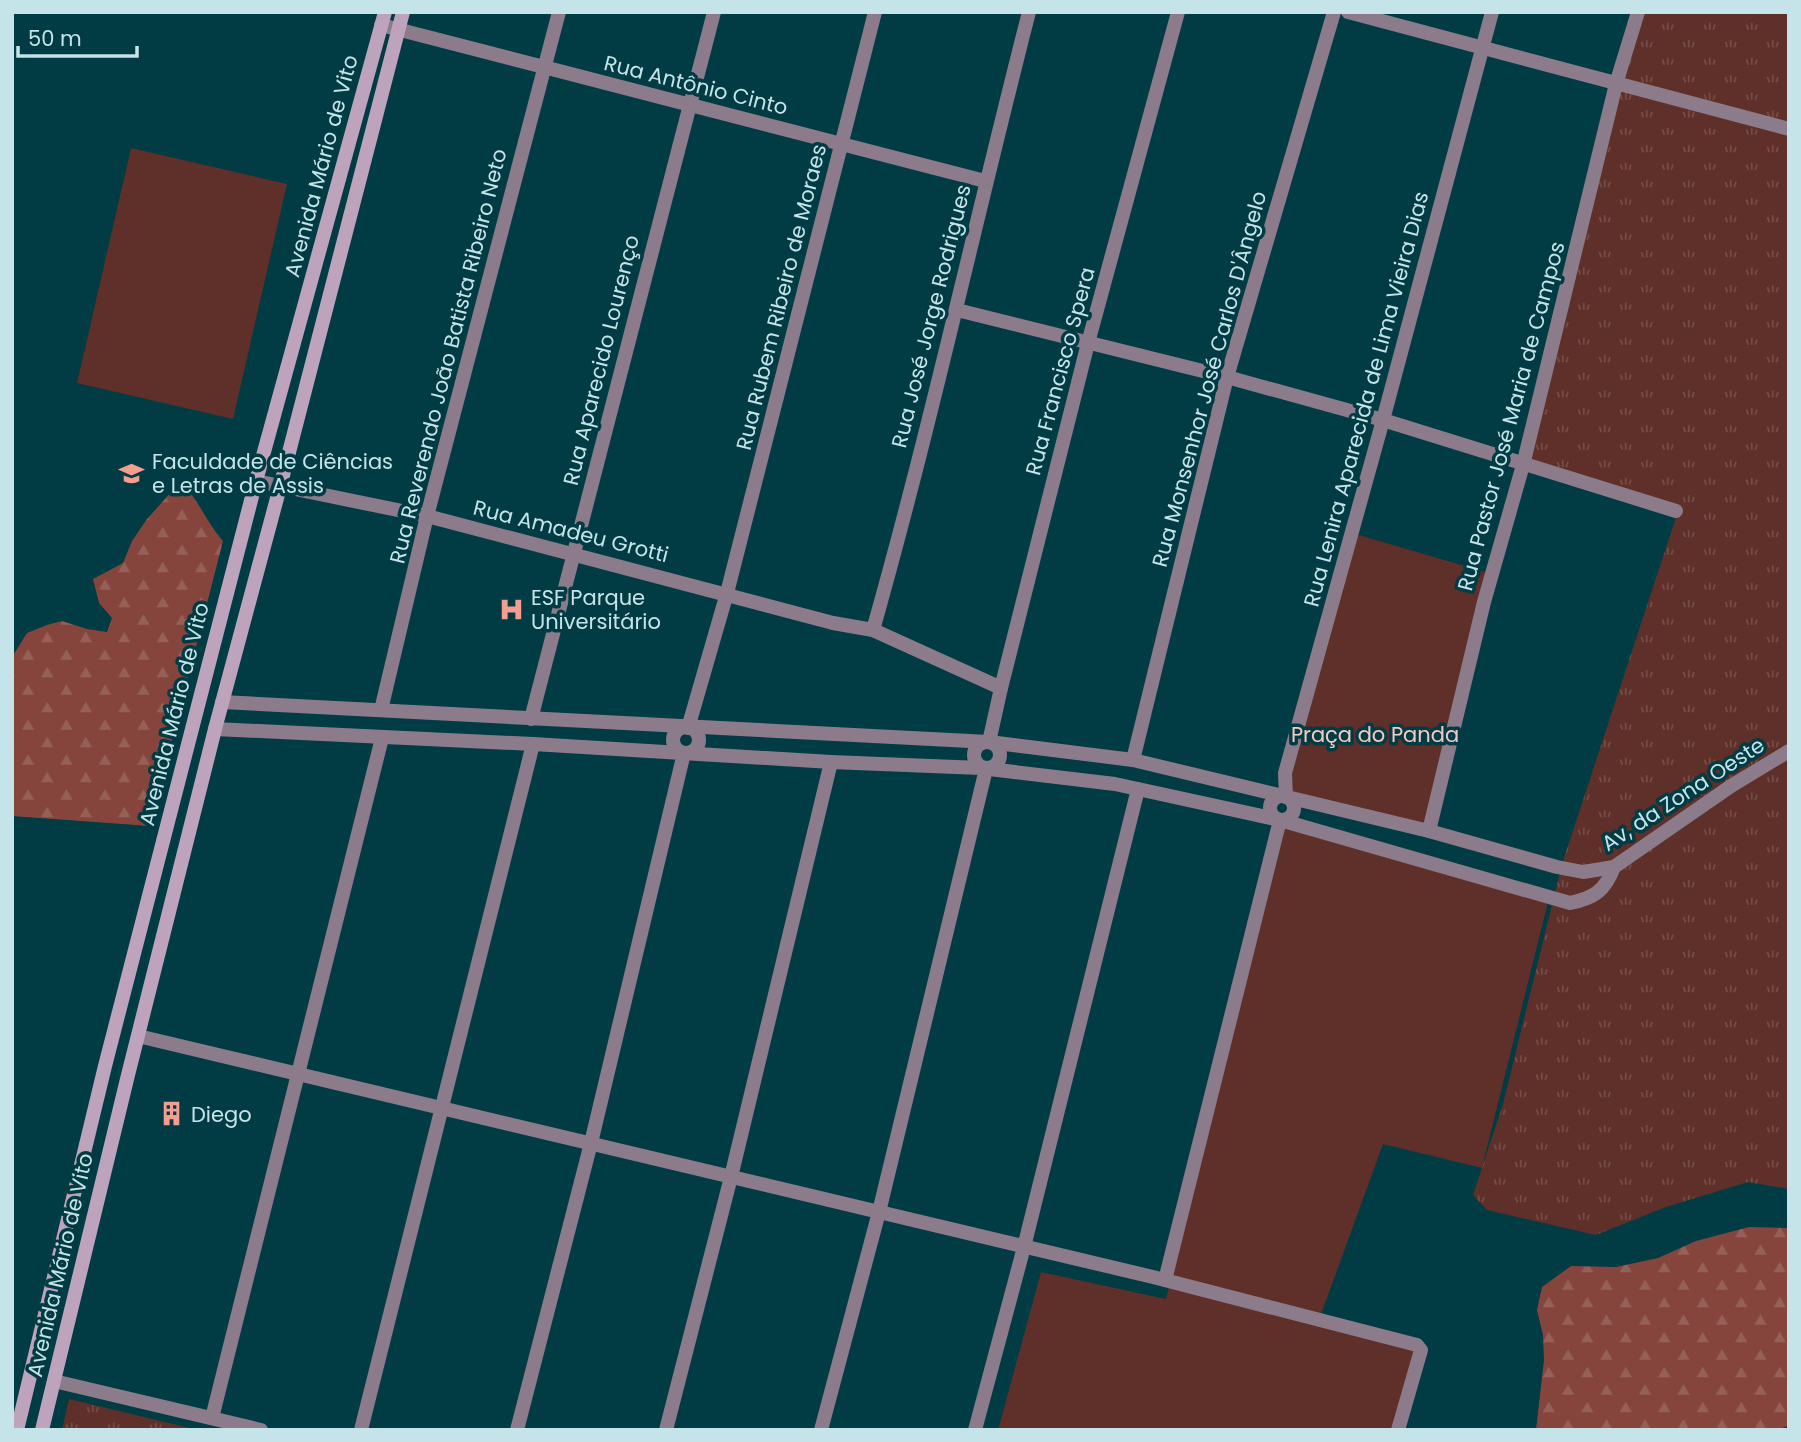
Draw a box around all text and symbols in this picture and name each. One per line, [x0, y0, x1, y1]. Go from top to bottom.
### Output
scale bar [18, 14, 136, 58]
text: 50 m [28, 24, 82, 53]
street label: Rua Antônio Cinto [601, 48, 791, 122]
street label: Avenida Mário de Vito [277, 52, 365, 280]
street label: Rua Rubem Ribeiro de Moraes [729, 141, 833, 453]
street label: Rua Reverendo João Batista Ribeiro Neto [382, 146, 514, 566]
street label: Rua José Jorge Rodrigues [884, 181, 978, 451]
street label: Rua Monsenhor José Carlos D'Ângelo [1145, 188, 1273, 570]
street label: Rua Lenira Aparecida de Lima Vieira Dias [1297, 188, 1435, 610]
street label: Rua Aparecido Lourenço [556, 232, 646, 488]
street label: Rua Pastor José Maria de Campos [1450, 238, 1572, 594]
street label: Rua Francisco Spera [1018, 264, 1102, 478]
place label: Faculdade de Ciências e Letras de Assis [152, 447, 393, 500]
school or university icon: Faculdade de Ciências e Letras de Assis [118, 459, 146, 487]
street label: Rua Amadeu Grotti [470, 493, 672, 569]
place label: ESF Parque Universitário [531, 583, 661, 636]
hospital icon: ESF Parque Universitário [497, 595, 525, 623]
street label: Avenida Mário de Vito [132, 599, 216, 829]
park label: Praça do Panda [1291, 720, 1459, 749]
street label: Av, da Zona Oeste [1596, 730, 1770, 858]
building icon: Diego [157, 1100, 185, 1128]
place label: Diego [191, 1100, 252, 1129]
street label: Avenida Mário de Vito [20, 1150, 100, 1380]

